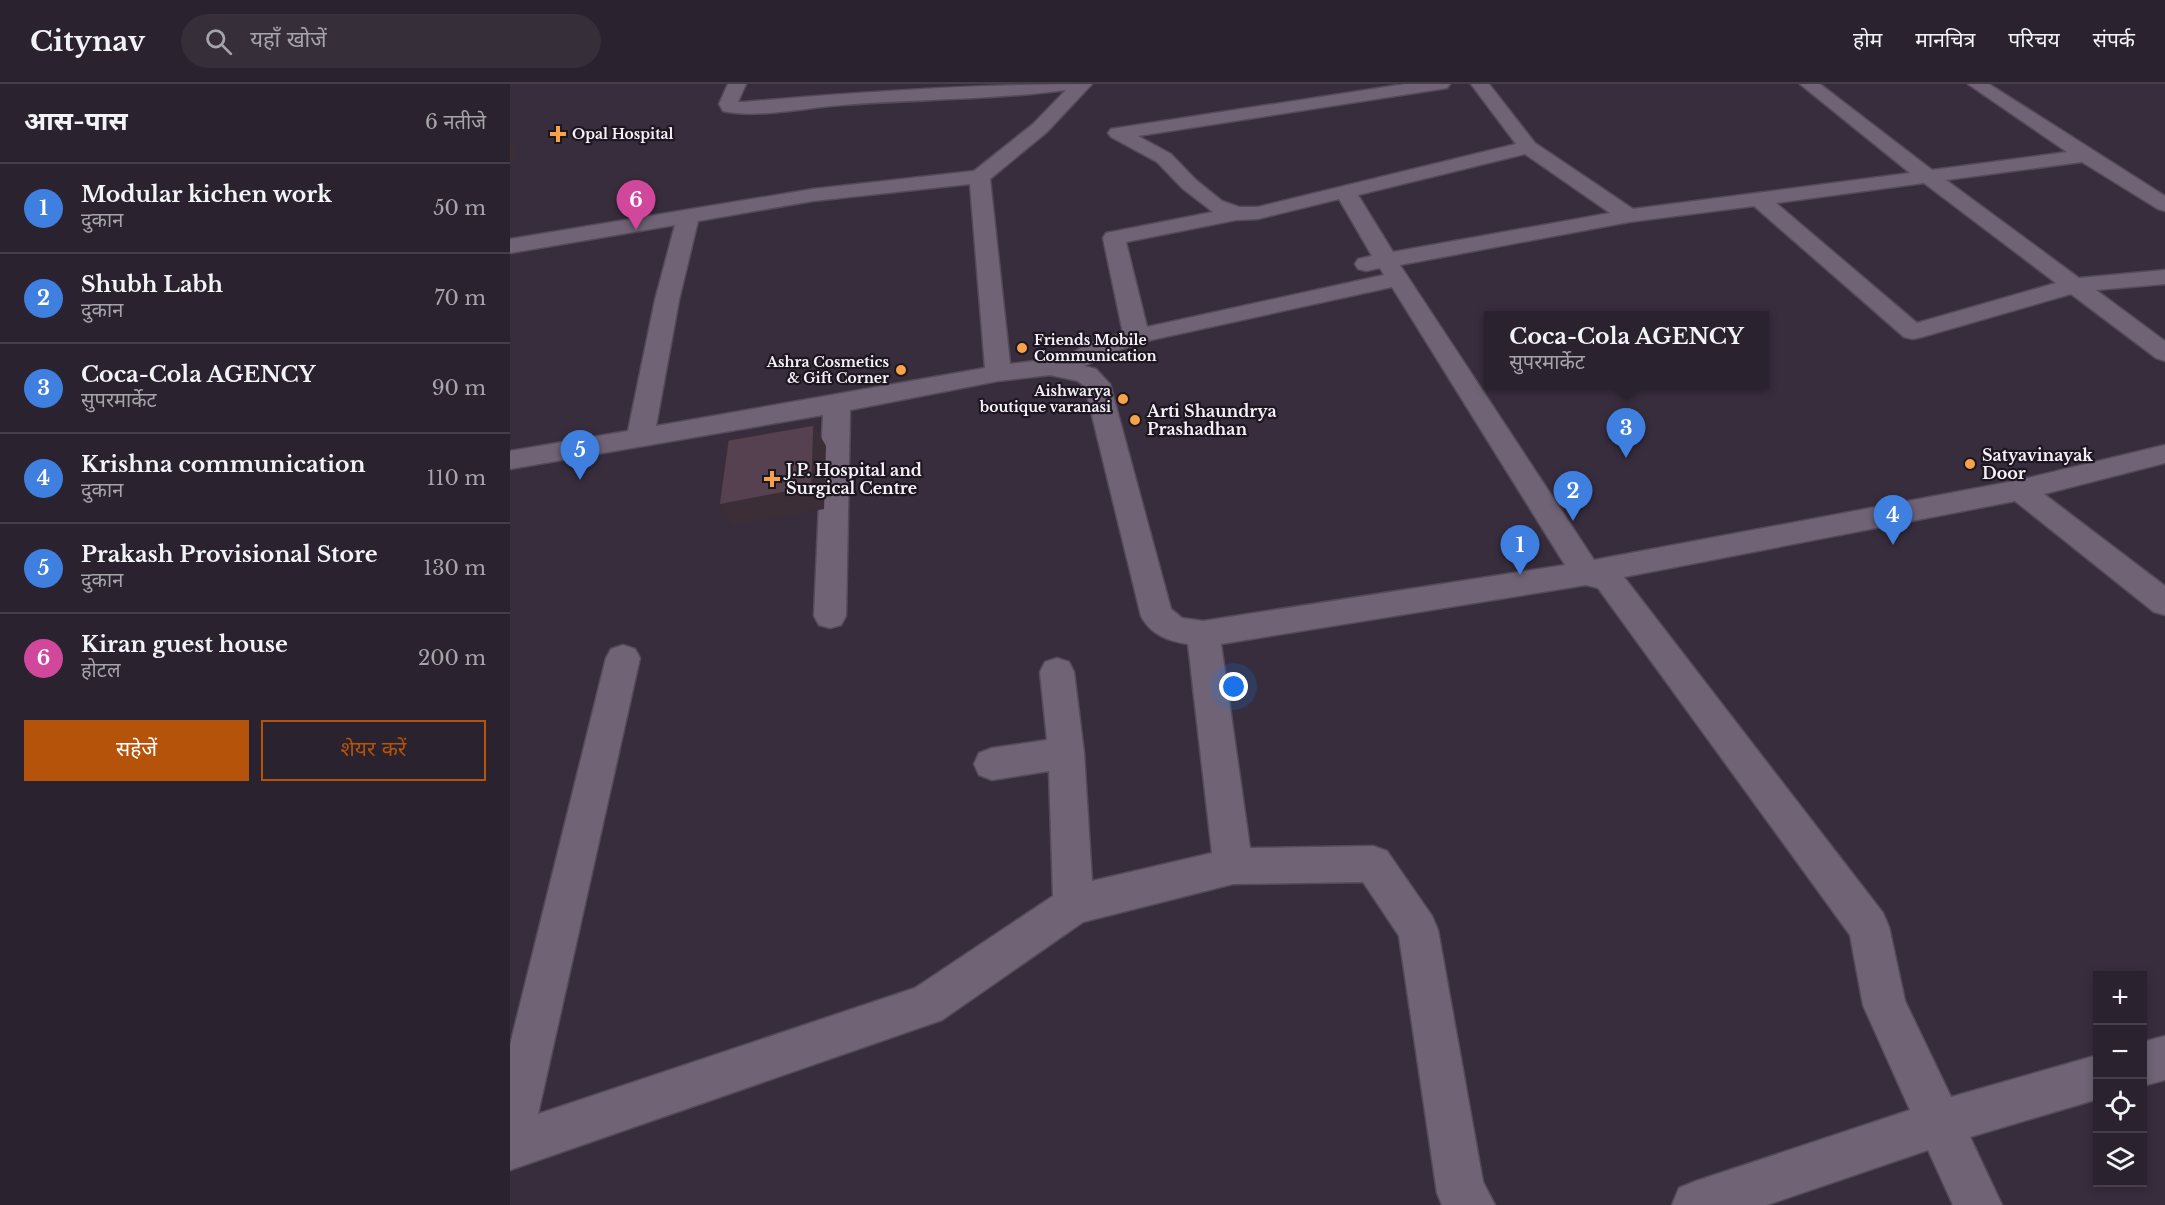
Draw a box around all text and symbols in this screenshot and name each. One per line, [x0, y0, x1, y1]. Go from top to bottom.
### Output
search box [181, 14, 601, 68]
text: Citynav [30, 24, 145, 59]
icon: search [202, 25, 235, 58]
text: यहाँ खोजें [250, 26, 327, 53]
text: होम [1853, 27, 1882, 53]
text: मानचित्र [1915, 27, 1975, 53]
text: परिचय [2008, 27, 2060, 53]
text: संपर्क [2093, 27, 2135, 53]
text: आस-पास [24, 105, 128, 137]
text: 6 नतीजे [425, 110, 486, 134]
marker: Opal Hospital [549, 125, 567, 143]
place label: Opal Hospital [572, 125, 674, 143]
pin: 6 [616, 180, 656, 230]
text: Modular kichen work [81, 181, 332, 208]
text: 1 [39, 196, 48, 220]
text: 50 m [433, 196, 486, 220]
text: दुकान [81, 208, 123, 232]
text: Shubh Labh [81, 271, 223, 298]
text: 2 [37, 286, 50, 310]
text: 70 m [434, 286, 486, 310]
text: दुकान [81, 298, 123, 322]
popup [1484, 311, 1769, 389]
text: Coca-Cola AGENCY [1509, 323, 1744, 350]
place label: Friends Mobile Communication [1034, 331, 1157, 365]
marker: Friends Mobile Communication [1015, 341, 1029, 355]
text: सुपरमार्केट [1509, 350, 1585, 374]
place label: Ashra Cosmetics & Gift Corner [766, 353, 889, 387]
text: Coca-Cola AGENCY [81, 361, 315, 388]
marker: Ashra Cosmetics & Gift Corner [894, 363, 908, 377]
text: 3 [37, 376, 50, 400]
text: 90 m [432, 376, 486, 400]
place label: Aishwarya boutique varanasi [979, 382, 1111, 416]
text: सुपरमार्केट [81, 388, 157, 412]
marker: Aishwarya boutique varanasi [1116, 392, 1130, 406]
place label: Arti Shaundrya Prashadhan [1146, 401, 1277, 439]
pin: 3 [1606, 408, 1646, 458]
marker: Arti Shaundrya Prashadhan [1128, 413, 1142, 427]
pin: 5 [560, 430, 600, 480]
place label: Satyavinayak Door [1982, 445, 2093, 483]
text: Krishna communication [81, 451, 365, 478]
marker: Satyavinayak Door [1963, 457, 1977, 471]
place label: J.P. Hospital and Surgical Centre [783, 460, 922, 498]
text: 4 [37, 466, 50, 490]
text: 110 m [427, 466, 486, 490]
marker: J.P. Hospital and Surgical Centre [763, 470, 781, 488]
pin: 2 [1554, 472, 1592, 521]
text: दुकान [81, 478, 123, 502]
pin: 4 [1874, 496, 1912, 545]
pin: 1 [1500, 526, 1540, 575]
text: Prakash Provisional Store [81, 541, 378, 568]
text: 5 [38, 556, 49, 580]
text: 130 m [423, 556, 486, 580]
text: दुकान [81, 568, 123, 592]
text: Kiran guest house [81, 631, 288, 658]
text: 6 [37, 646, 50, 670]
text: 200 m [418, 646, 486, 670]
text: होटल [81, 658, 120, 682]
your location [1219, 672, 1248, 701]
button: सहेजें [24, 720, 249, 781]
button: शेयर करें [261, 720, 486, 781]
map controls [2093, 971, 2147, 1187]
button: + [2093, 971, 2147, 1025]
button: − [2093, 1025, 2147, 1079]
button: locate [2093, 1079, 2147, 1133]
button: layers [2093, 1133, 2147, 1187]

